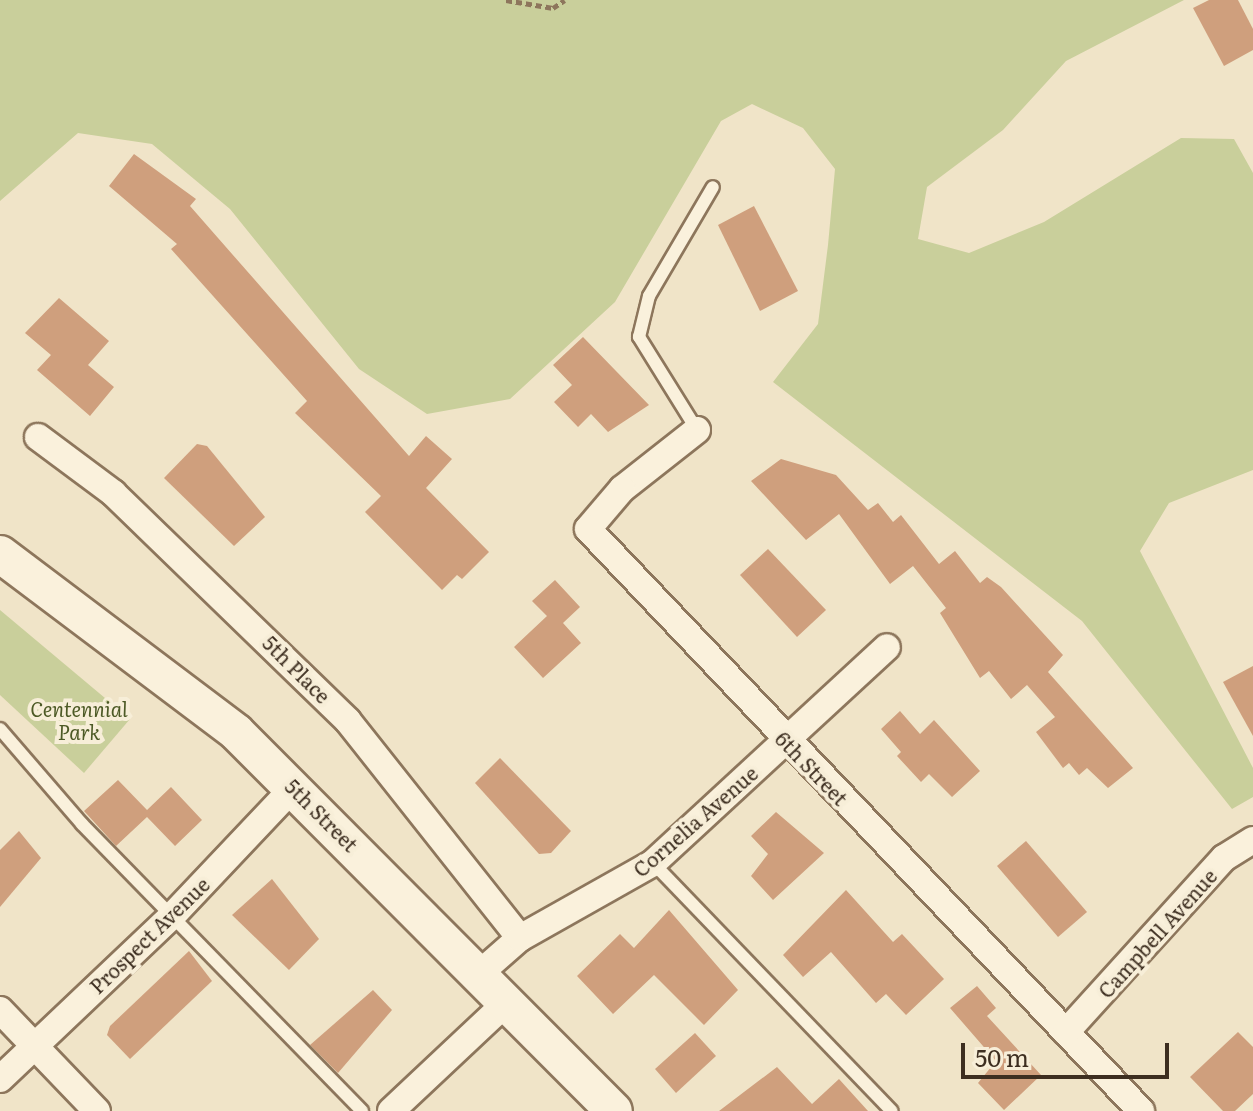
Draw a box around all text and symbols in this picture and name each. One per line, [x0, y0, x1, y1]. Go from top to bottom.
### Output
street label: 5th Place [258, 630, 336, 708]
park label: Centennial Park [30, 697, 128, 744]
street label: 6th Street [771, 726, 853, 810]
street label: Cornelia Avenue [628, 761, 762, 881]
street label: 5th Street [281, 774, 363, 856]
street label: Campbell Avenue [1093, 864, 1221, 1002]
street label: Prospect Avenue [84, 872, 214, 998]
scale bar [965, 1027, 1173, 1077]
text: 50 m [975, 1039, 1029, 1074]

